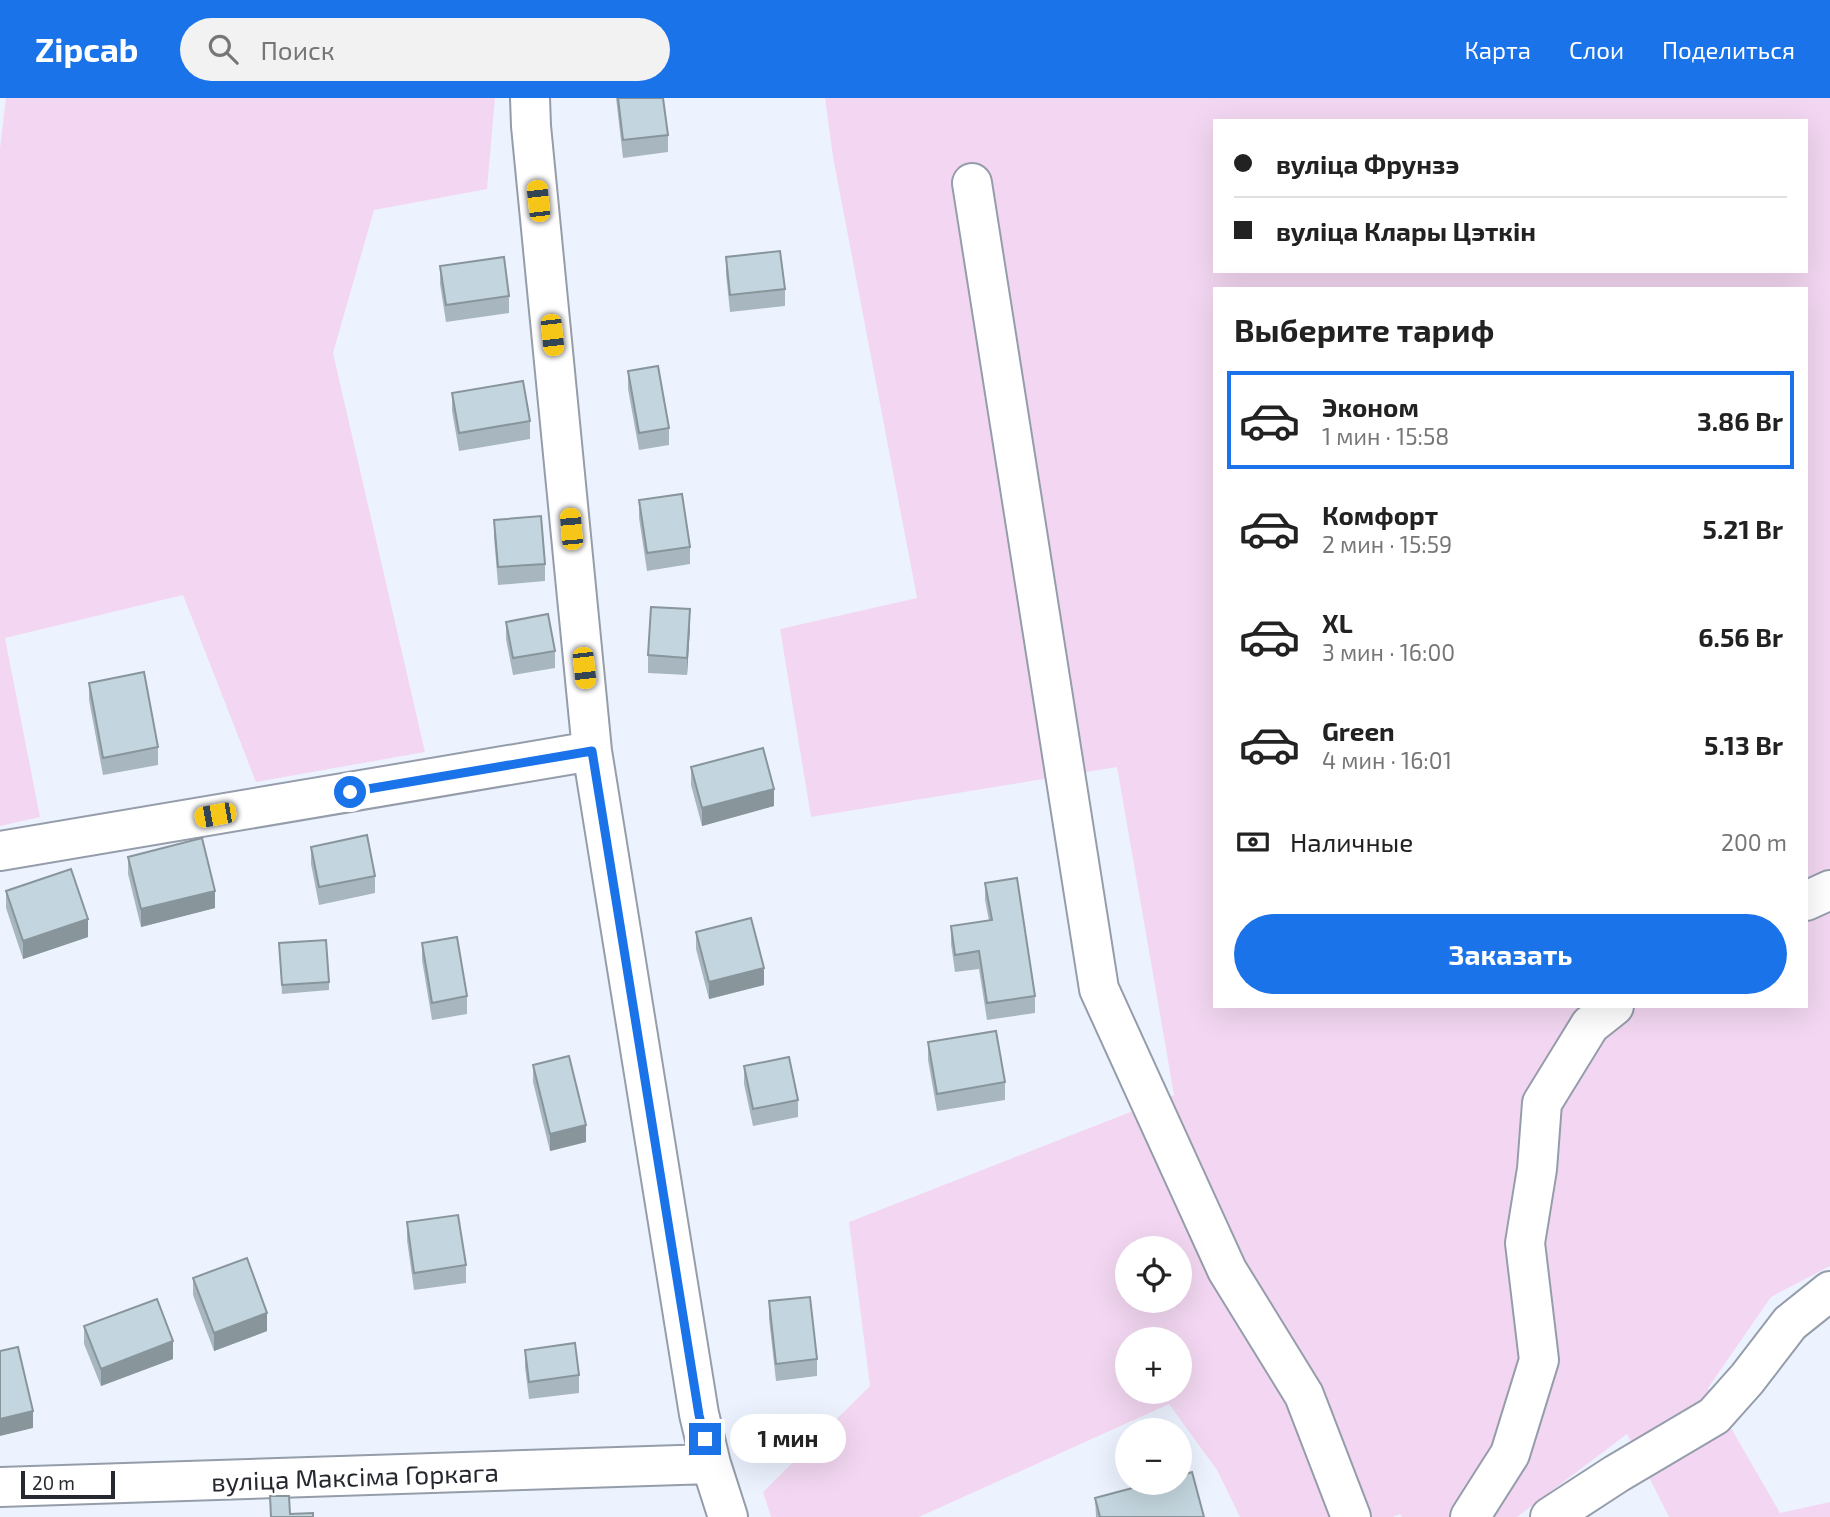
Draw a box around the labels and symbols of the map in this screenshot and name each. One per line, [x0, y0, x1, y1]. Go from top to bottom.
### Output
car [526, 179, 551, 223]
car [540, 313, 565, 357]
car [559, 507, 584, 551]
car [572, 646, 597, 690]
route start [334, 776, 366, 808]
car [193, 801, 238, 829]
callout: 1 мин [730, 1414, 845, 1464]
route end [689, 1423, 721, 1455]
street label: вуліца Максіма Горкага [211, 1455, 499, 1498]
scale bar [21, 1468, 116, 1500]

